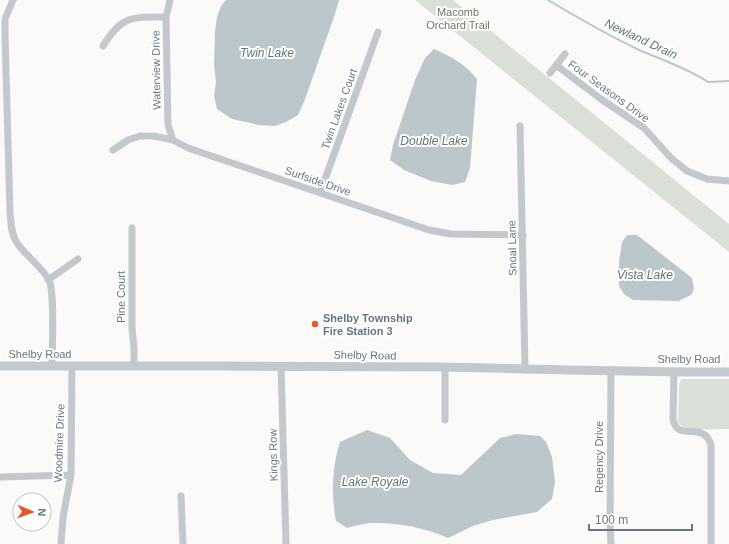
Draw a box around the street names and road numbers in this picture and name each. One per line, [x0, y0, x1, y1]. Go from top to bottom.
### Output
street label: Waterview Drive [149, 30, 163, 110]
street label: Four Seasons Drive [566, 58, 652, 124]
street label: Twin Lakes Court [319, 67, 359, 151]
street label: Surfside Drive [283, 164, 353, 198]
street label: Snoal Lane [506, 220, 518, 276]
street label: Pine Court [115, 271, 127, 323]
street label: Shelby Road [9, 348, 72, 360]
street label: Shelby Road [333, 348, 397, 362]
street label: Shelby Road [658, 353, 721, 365]
street label: Woodmire Drive [52, 403, 66, 483]
street label: Regency Drive [593, 421, 605, 493]
street label: Kings Row [267, 429, 279, 481]

